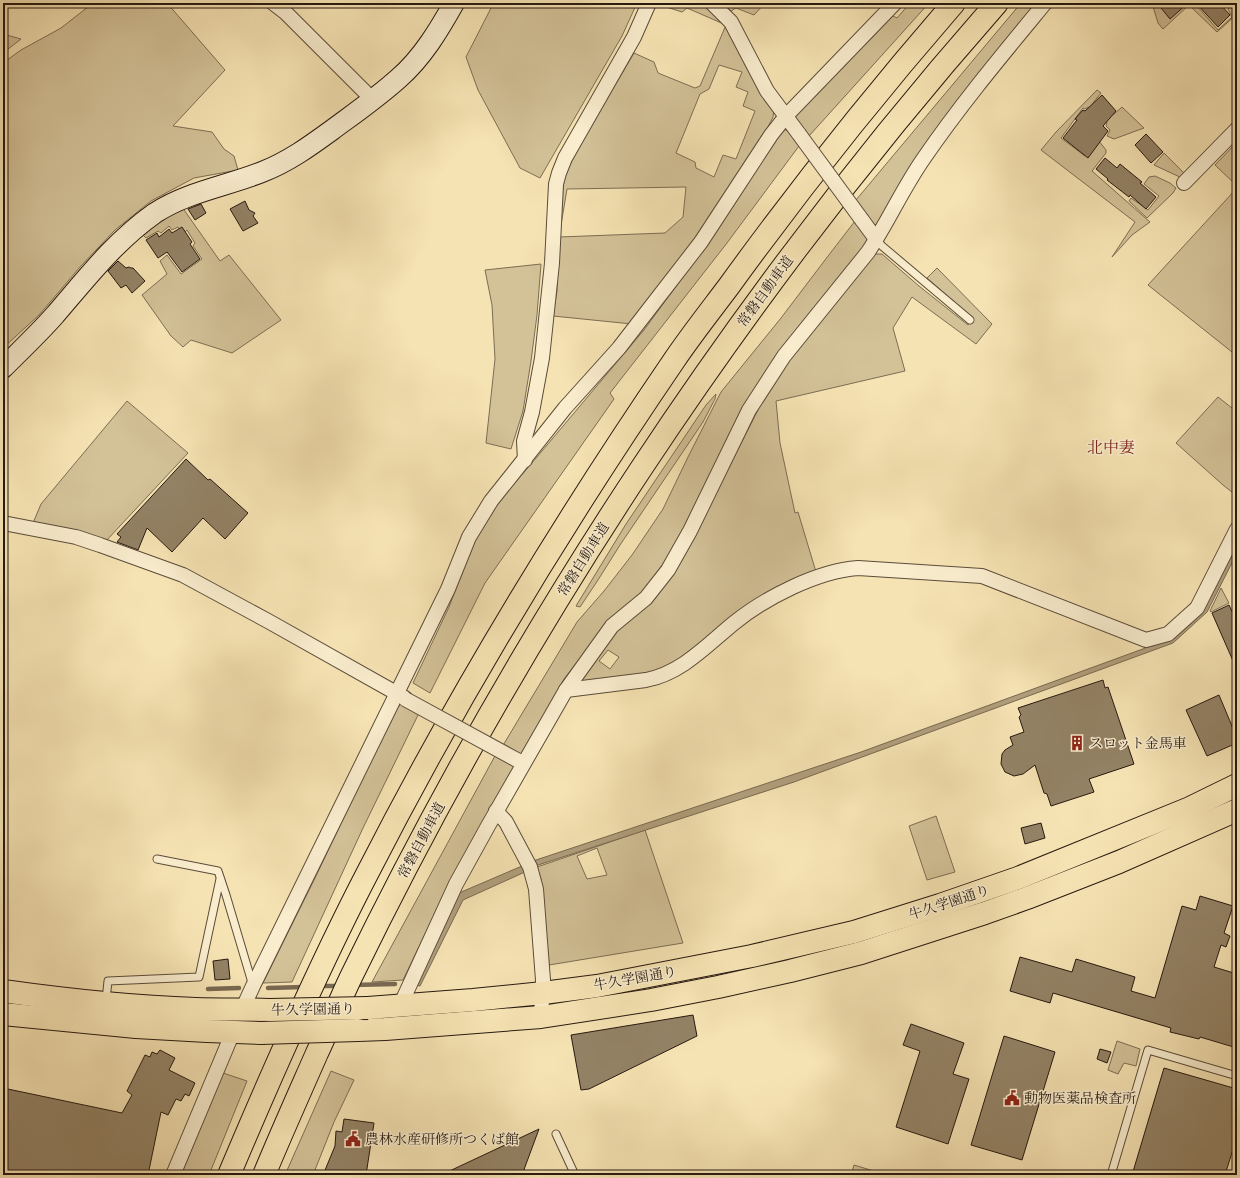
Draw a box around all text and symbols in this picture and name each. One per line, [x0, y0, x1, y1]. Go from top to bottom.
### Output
street label: 常磐自動車道 [733, 252, 797, 330]
district label: 北中妻 [1087, 437, 1135, 457]
street label: 常磐自動車道 [553, 519, 613, 599]
building icon: スロット金馬車 [1068, 734, 1086, 752]
place label: スロット金馬車 [1089, 734, 1187, 752]
street label: 常磐自動車道 [393, 799, 449, 881]
street label: 牛久学園通り [906, 880, 992, 924]
street label: 牛久学園通り [592, 962, 678, 994]
street label: 牛久学園通り [271, 999, 355, 1019]
public building icon: 動物医薬品検査所 [1003, 1089, 1021, 1107]
place label: 動物医薬品検査所 [1024, 1089, 1136, 1107]
public building icon: 農林水産研修所つくば館 [344, 1130, 362, 1148]
place label: 農林水産研修所つくば館 [365, 1130, 519, 1148]

